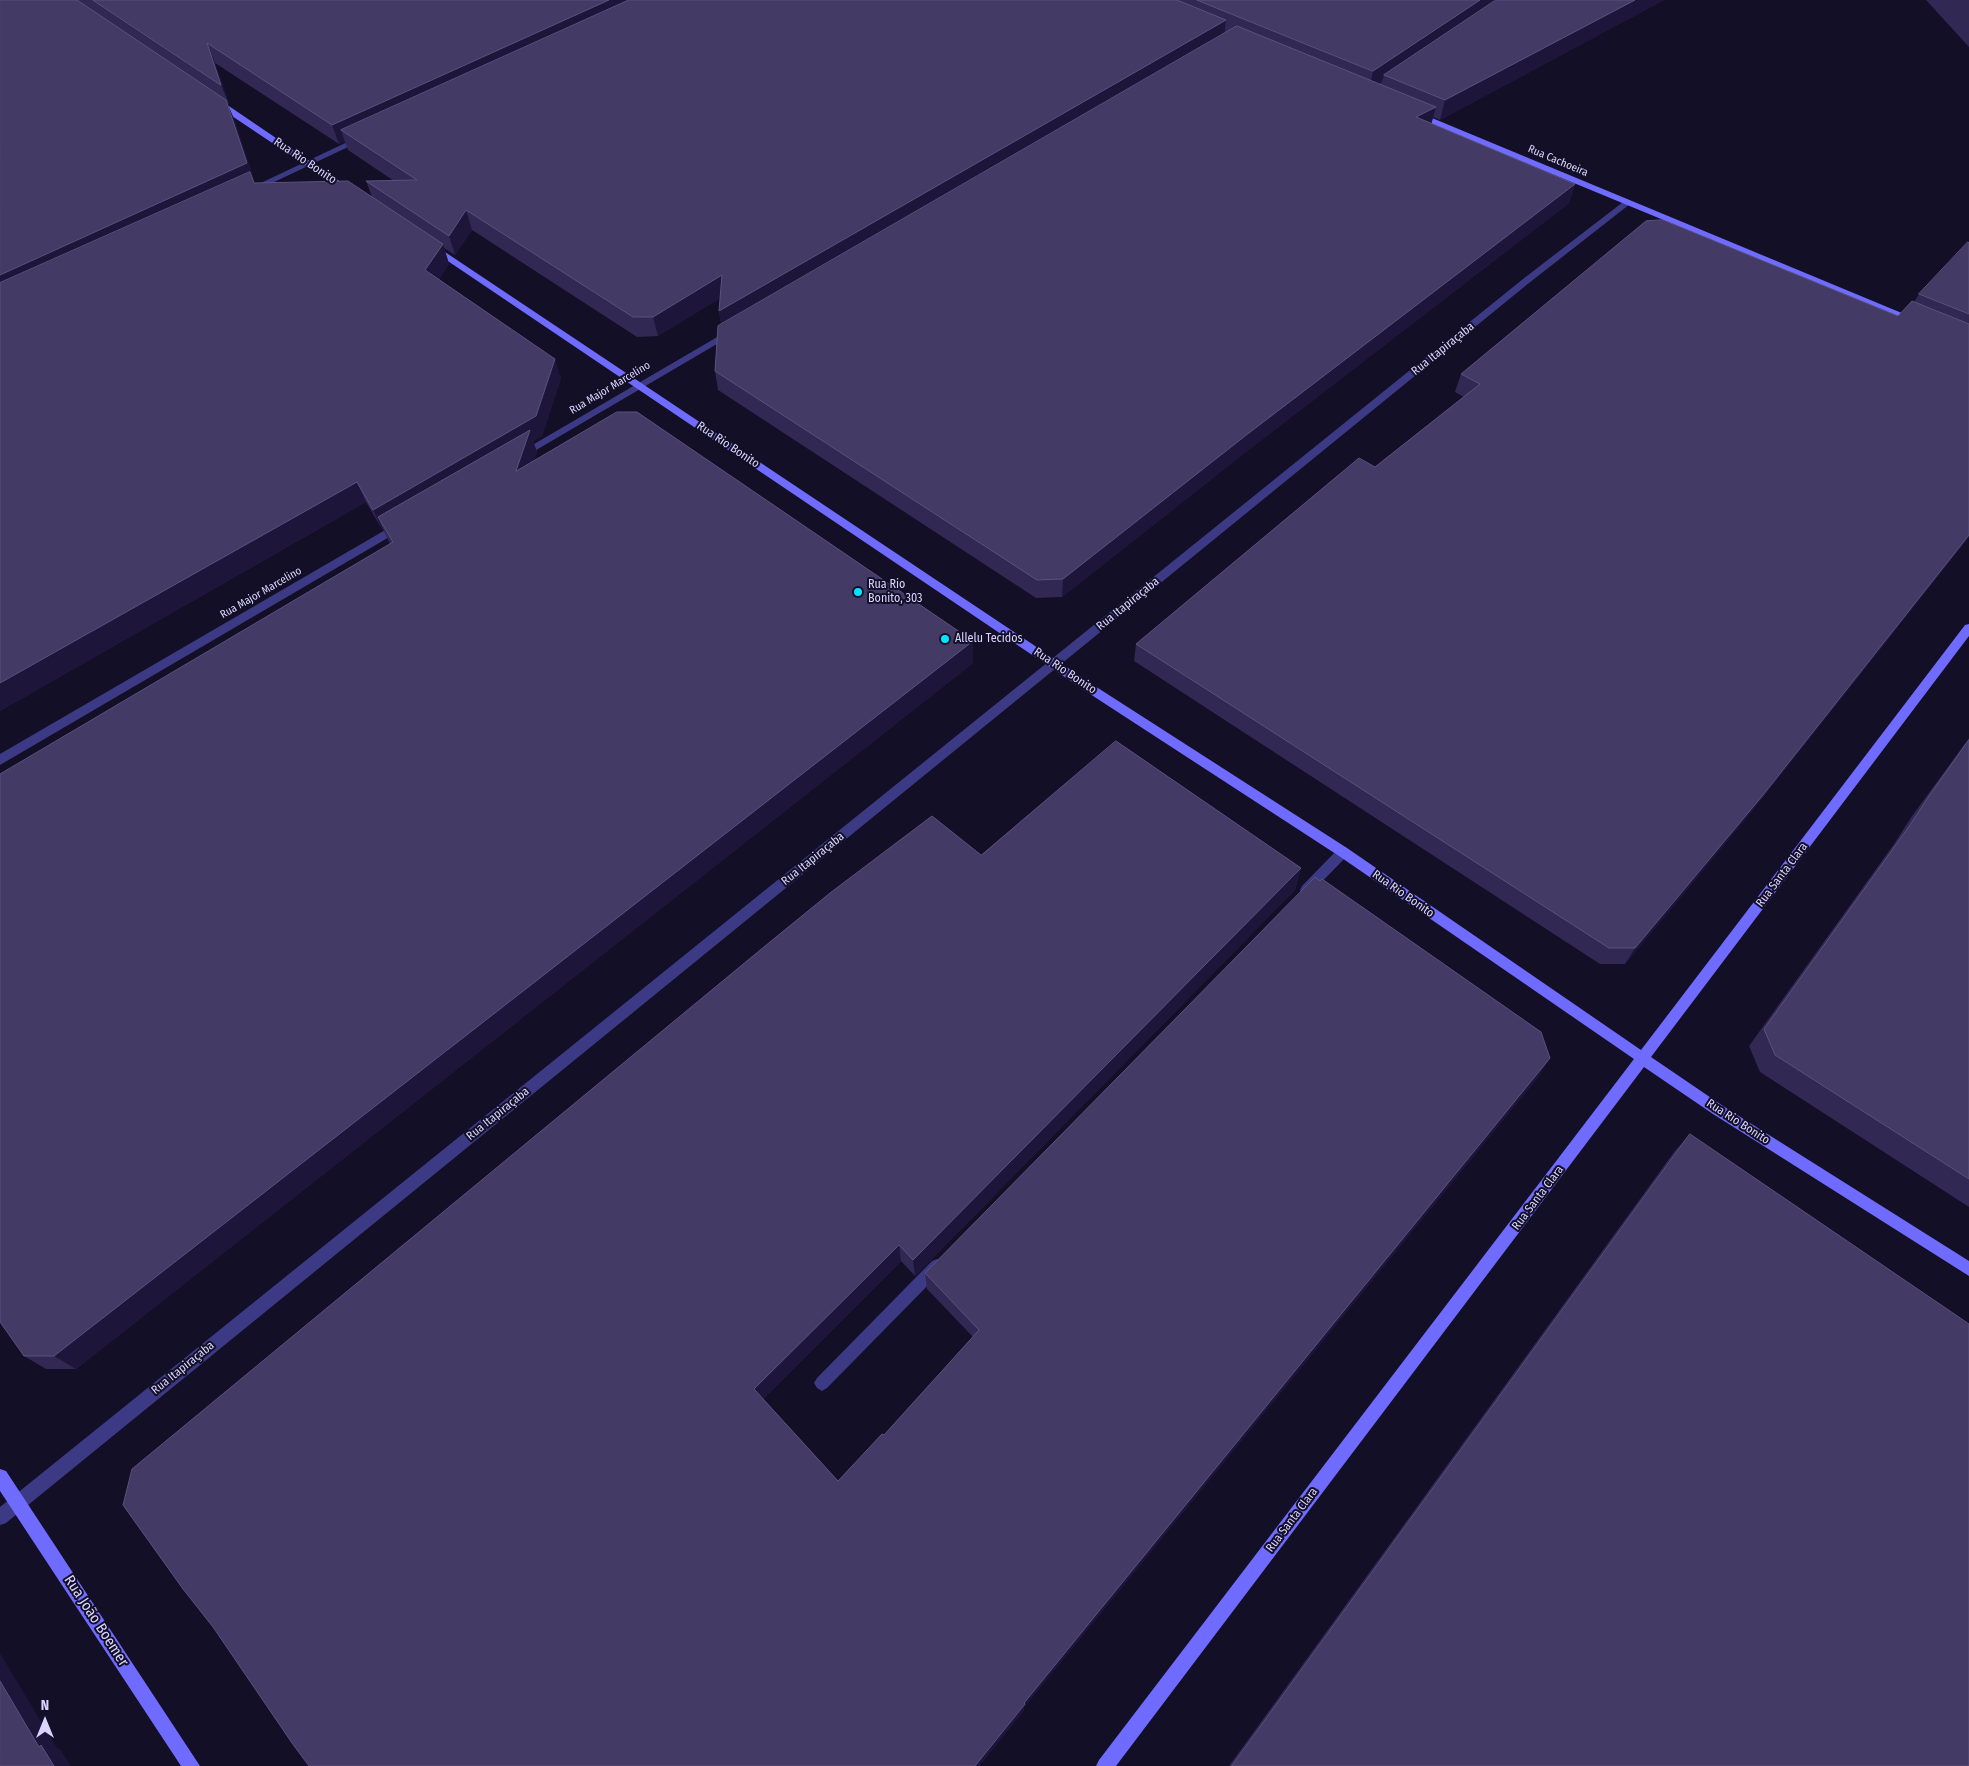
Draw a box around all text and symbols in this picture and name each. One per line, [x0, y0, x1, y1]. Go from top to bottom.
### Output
street label: Rua Rio Bonito [271, 135, 339, 187]
street label: Rua Cachoeira [1526, 142, 1590, 180]
street label: Rua Itapiraçaba [1409, 319, 1477, 379]
street label: Rua Major Marcelino [567, 359, 653, 417]
street label: Rua Rio Bonito [694, 419, 762, 471]
street label: Rua Major Marcelino [218, 564, 304, 622]
street label: Rua Itapiraçaba [1094, 574, 1162, 634]
place label: Rua Rio Bonito, 303 [868, 578, 922, 606]
marker: Rua Rio Bonito, 303 [852, 586, 864, 598]
place label: Allelu Tecidos [955, 632, 1023, 646]
marker: Allelu Tecidos [939, 633, 951, 645]
street label: Rua Rio Bonito [1031, 645, 1099, 697]
street label: Rua Itapiraçaba [779, 829, 847, 889]
street label: Rua Santa Clara [1753, 840, 1811, 910]
street label: Rua Rio Bonito [1369, 867, 1437, 921]
street label: Rua Itapiraçaba [464, 1084, 532, 1144]
street label: Rua Rio Bonito [1704, 1096, 1772, 1148]
street label: Rua Santa Clara [1509, 1163, 1567, 1233]
street label: Rua Itapiraçaba [149, 1338, 217, 1398]
street label: Rua Santa Clara [1263, 1485, 1321, 1555]
street label: Rua João Boemer [60, 1572, 132, 1670]
north arrow [20, 1696, 70, 1746]
text: N [41, 1697, 49, 1714]

